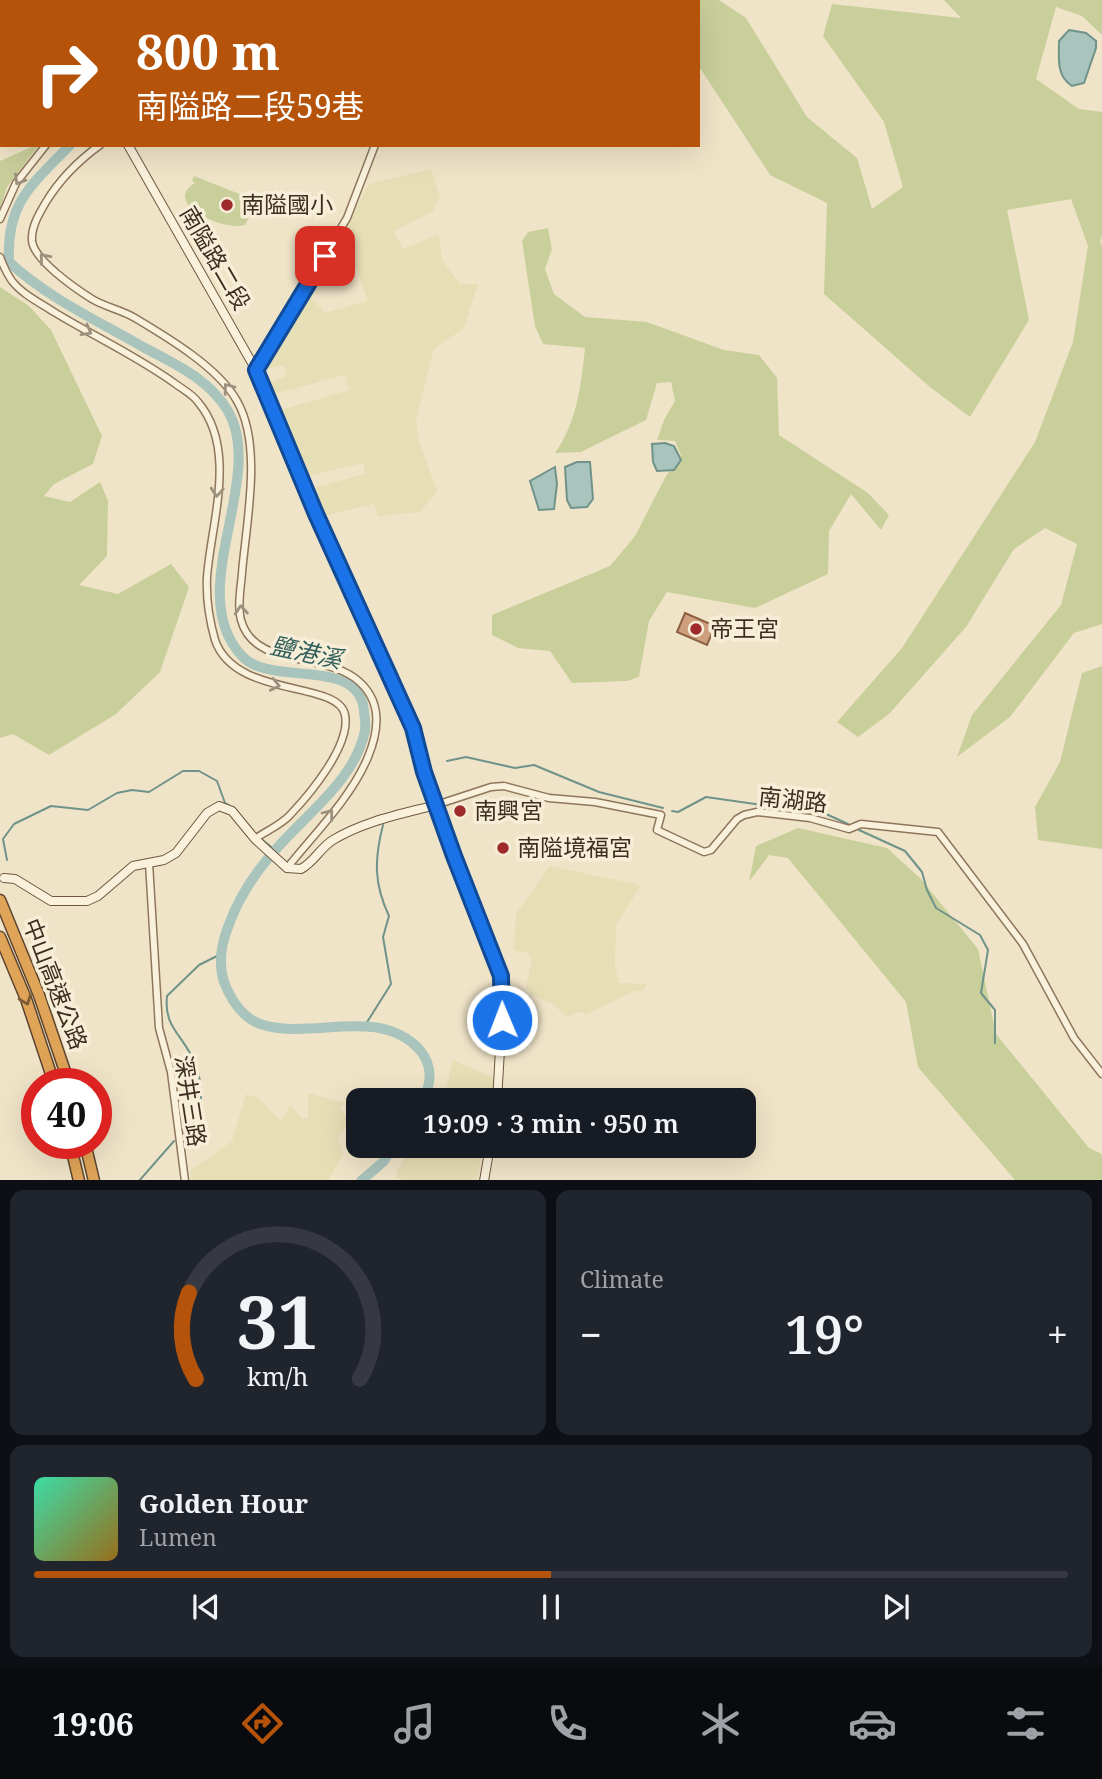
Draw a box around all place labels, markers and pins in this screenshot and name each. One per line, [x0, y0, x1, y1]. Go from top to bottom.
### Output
place label: 南隘國小 [241, 188, 333, 220]
marker: 南隘國小 [219, 197, 235, 213]
pin [295, 226, 355, 286]
place label: 帝王宮 [710, 612, 779, 644]
marker: 帝王宮 [688, 621, 704, 637]
place label: 南興宮 [474, 794, 543, 826]
marker: 南興宮 [452, 803, 468, 819]
place label: 南隘境福宮 [517, 831, 632, 863]
marker: 南隘境福宮 [495, 840, 511, 856]

